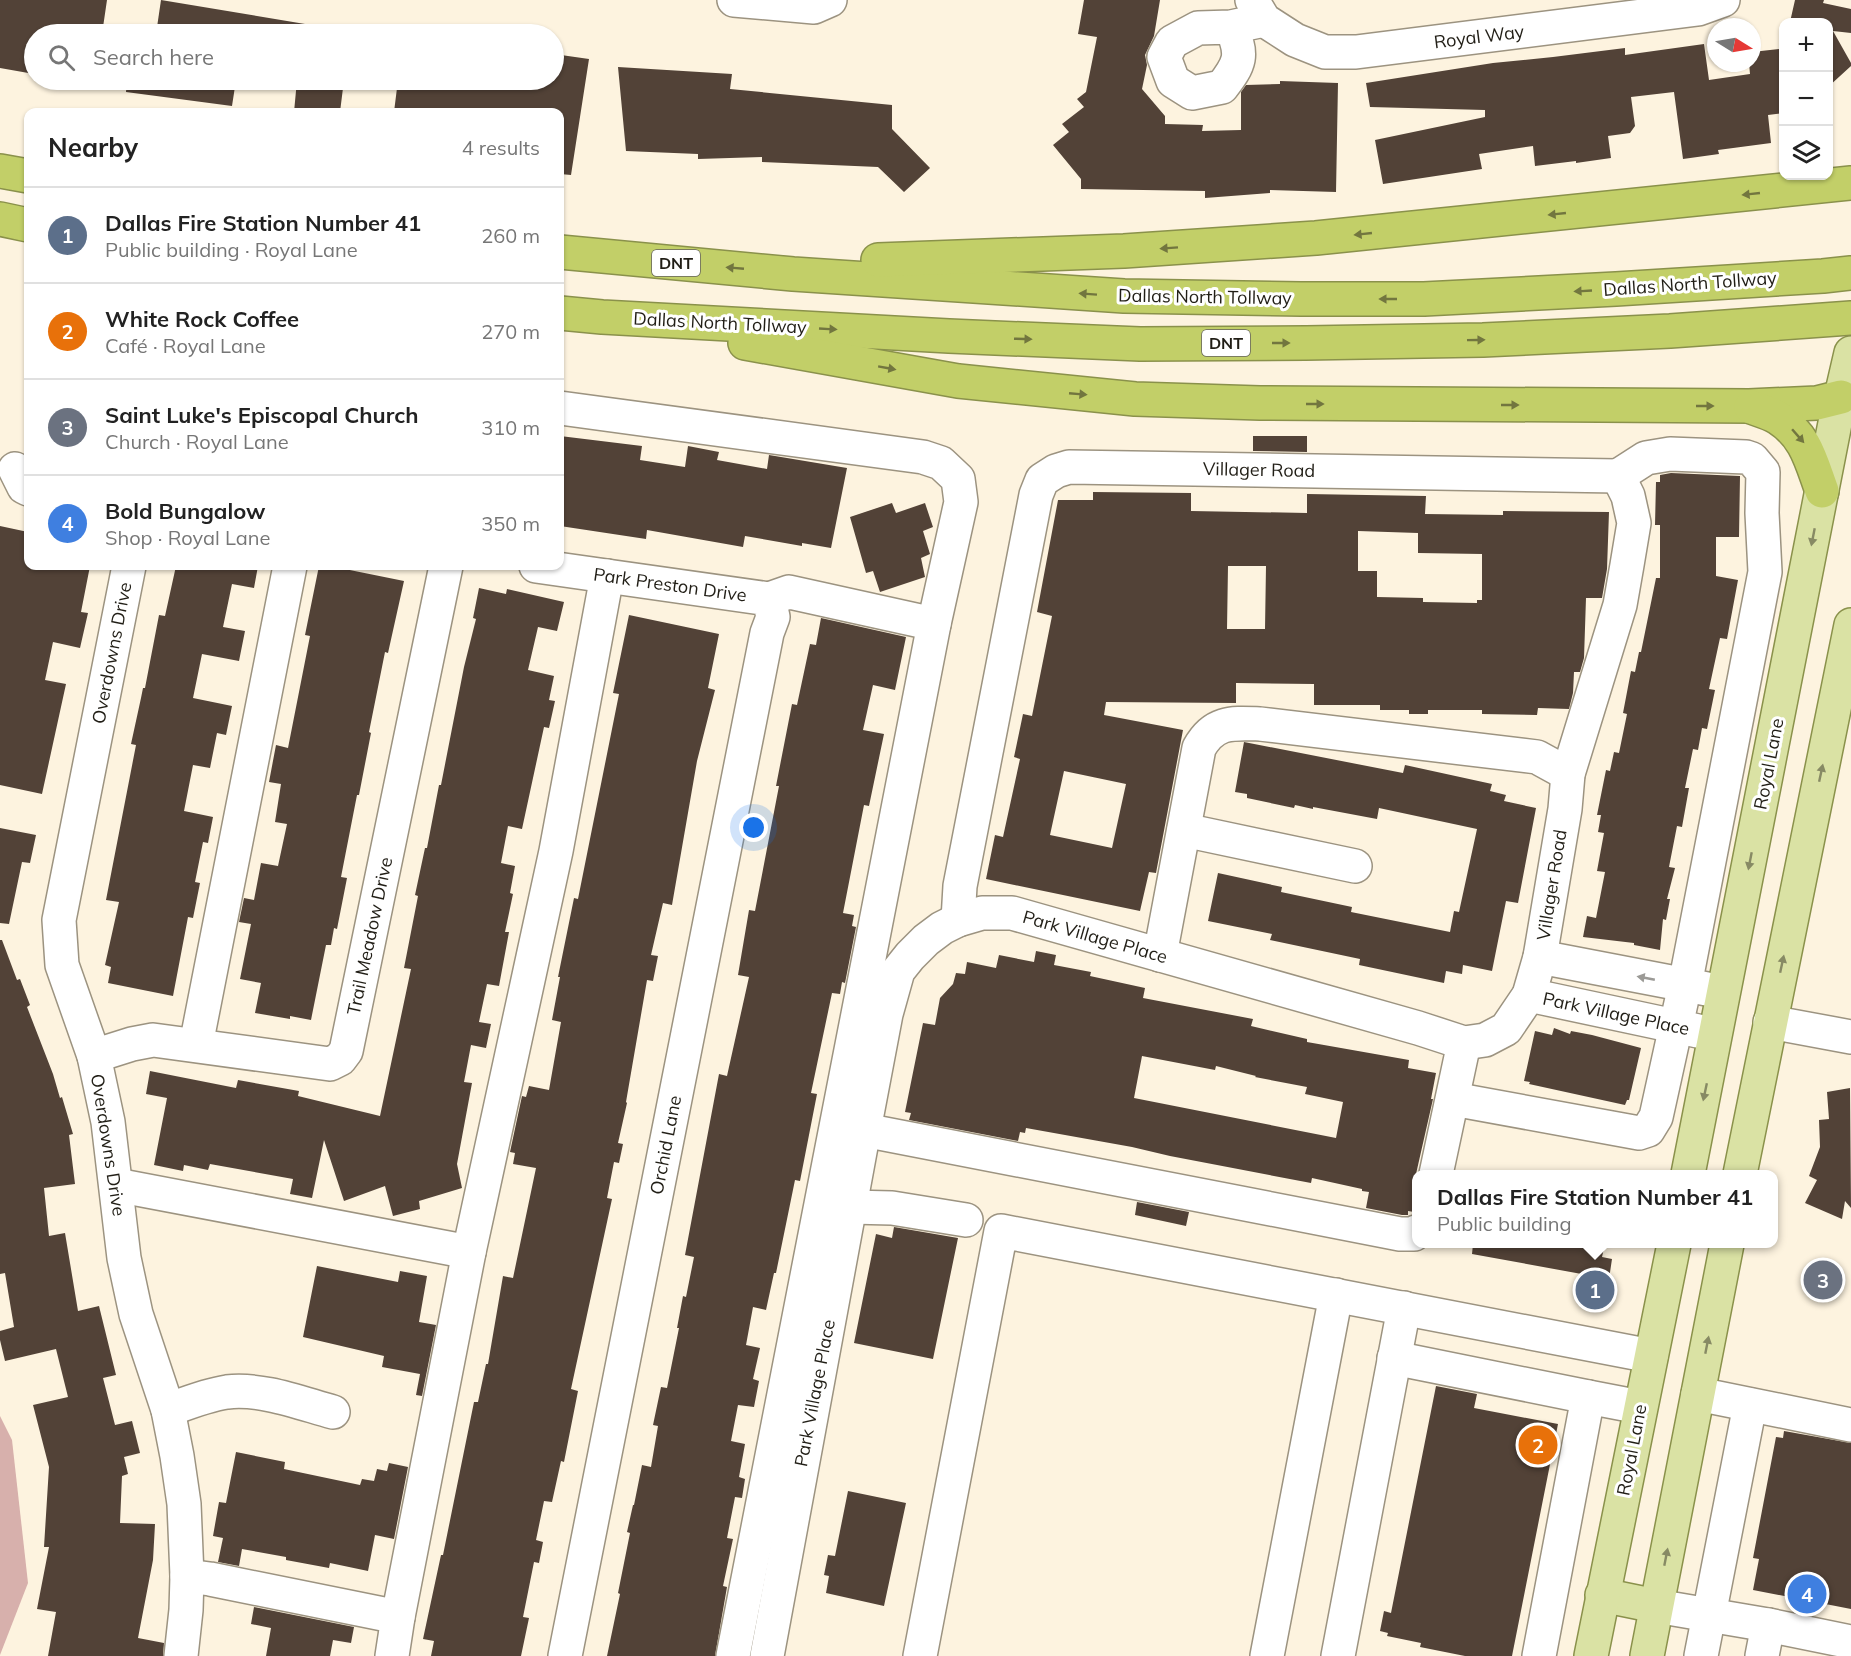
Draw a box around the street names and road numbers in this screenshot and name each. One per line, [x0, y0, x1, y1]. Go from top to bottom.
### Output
street label: Royal Way [1432, 20, 1526, 53]
road number: DNT [652, 250, 700, 276]
street label: Dallas North Tollway [1603, 266, 1778, 301]
street label: Dallas North Tollway [1118, 283, 1292, 310]
street label: Dallas North Tollway [633, 306, 808, 339]
road number: DNT [1202, 330, 1250, 356]
street label: Villager Road [1203, 457, 1315, 482]
street label: Park Preston Drive [592, 562, 748, 607]
street label: Overdowns Drive [87, 580, 137, 726]
street label: Royal Lane [1748, 716, 1789, 812]
street label: Villager Road [1531, 828, 1572, 942]
street label: Trail Meadow Drive [342, 855, 397, 1017]
street label: Park Village Place [1020, 905, 1170, 968]
street label: Park Village Place [1541, 987, 1692, 1040]
street label: Overdowns Drive [86, 1072, 131, 1218]
street label: Orchid Lane [645, 1093, 686, 1196]
street label: Park Village Place [789, 1317, 840, 1468]
street label: Royal Lane [1611, 1402, 1652, 1498]

